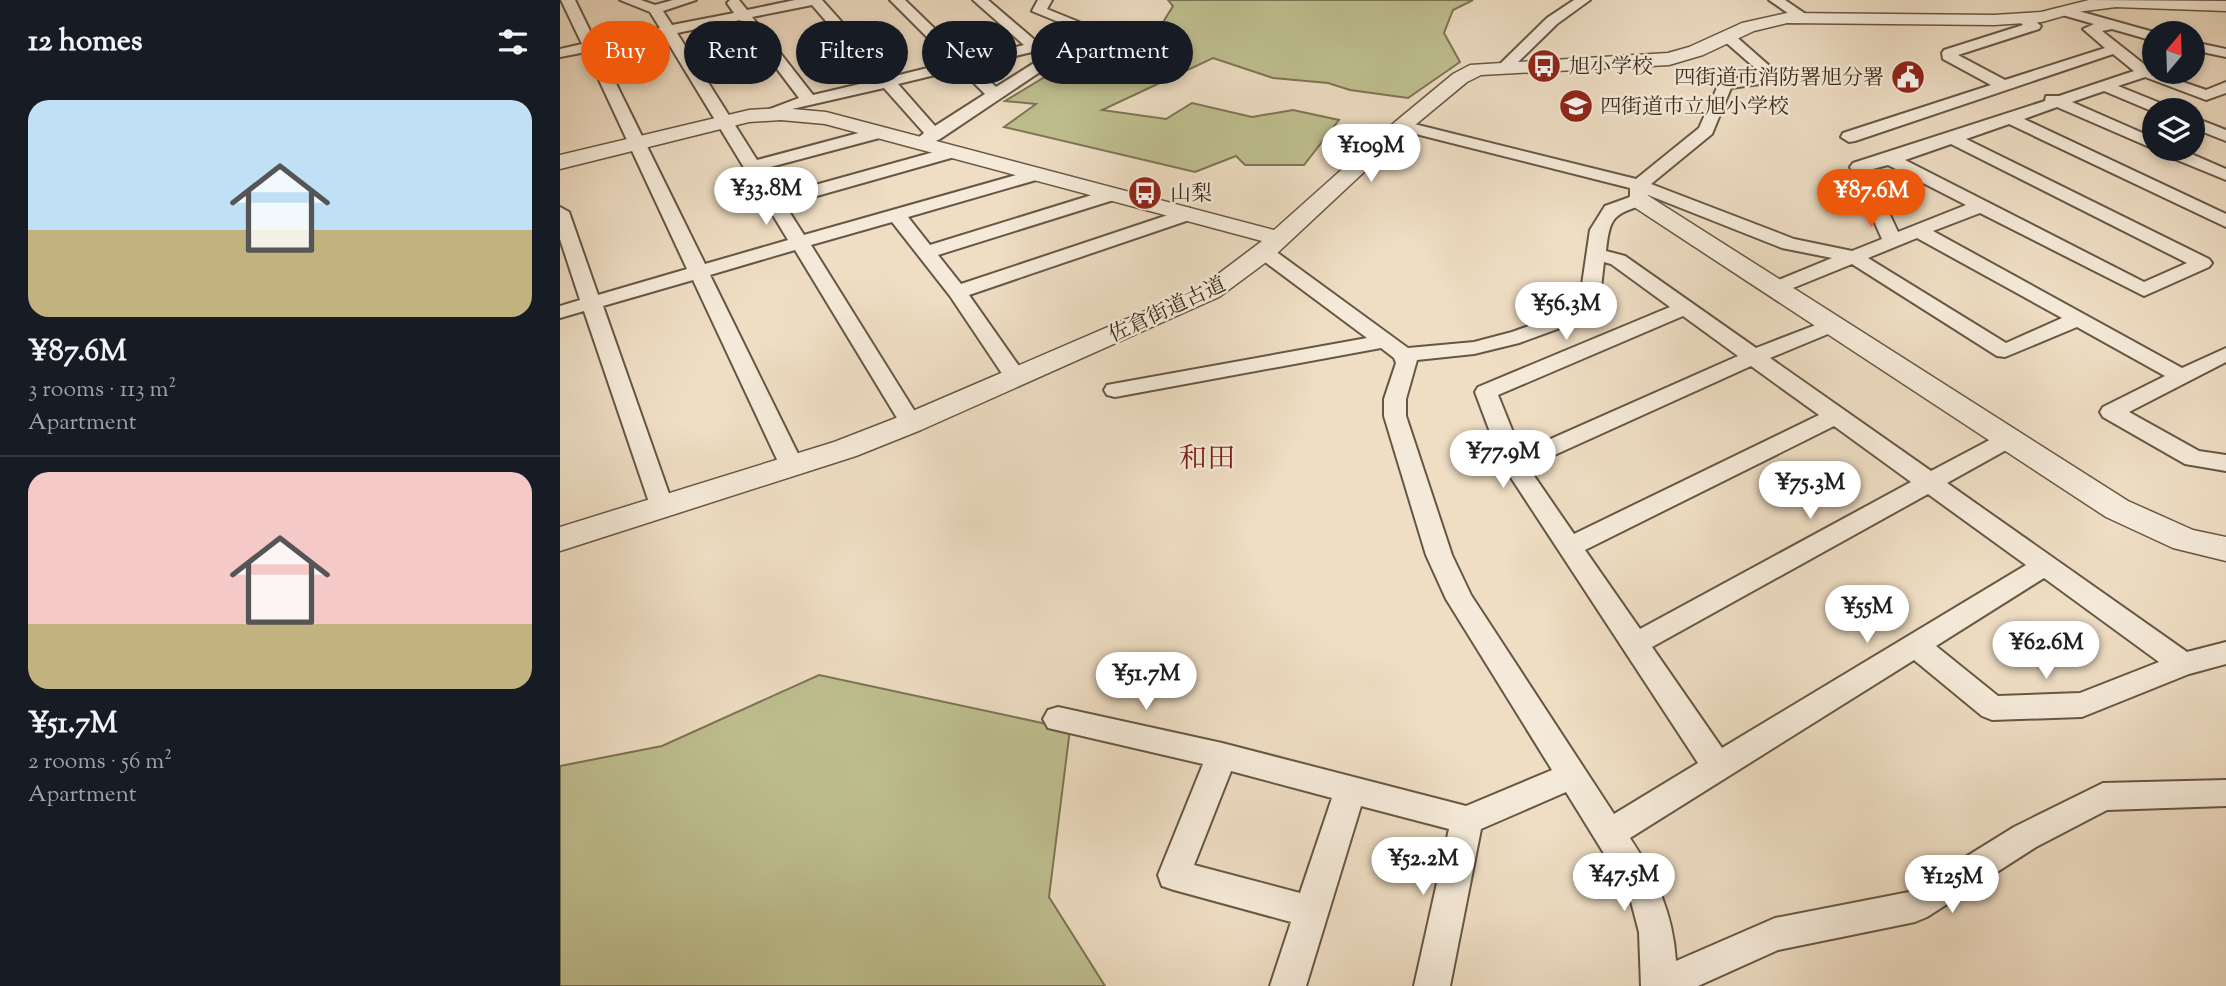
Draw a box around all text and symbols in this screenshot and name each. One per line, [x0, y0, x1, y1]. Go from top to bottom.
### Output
text: 12 homes [28, 21, 143, 64]
chip: Buy [581, 21, 670, 84]
chip: Rent [684, 21, 782, 84]
chip: Filters [796, 21, 908, 84]
chip: New [922, 21, 1017, 84]
chip: Apartment [1031, 21, 1193, 84]
north arrow [2142, 21, 2205, 84]
map controls [2142, 21, 2205, 161]
icon: filters [494, 23, 532, 61]
bus stop icon: 旭小学校 [1525, 47, 1563, 85]
place label: 旭小学校 [1569, 53, 1653, 83]
public building icon: 四街道市消防署旭分署 [1889, 58, 1927, 96]
place label: 四街道市消防署旭分署 [1674, 64, 1884, 94]
school or university icon: 四街道市立旭小学校 [1557, 87, 1595, 125]
place label: 四街道市立旭小学校 [1600, 93, 1789, 123]
button: layers [2142, 98, 2205, 161]
pin: ¥109M [1322, 124, 1420, 184]
text: ¥109M [1338, 130, 1404, 163]
icon: home [217, 145, 343, 271]
pin: ¥33.8M [709, 168, 823, 227]
pin: ¥87.6M [1814, 170, 1928, 229]
text: ¥33.8M [730, 173, 802, 206]
bus stop icon: 山梨 [1126, 174, 1164, 212]
text: ¥87.6M [1833, 175, 1909, 208]
place label: 山梨 [1170, 180, 1212, 210]
street label: 佐倉街道古道 [1104, 271, 1231, 351]
pin: ¥56.3M [1509, 282, 1623, 342]
text: ¥56.3M [1531, 288, 1601, 321]
text: ¥87.6M [28, 331, 127, 374]
text: 3 rooms · 113 m² [28, 374, 176, 407]
text: Apartment [28, 407, 137, 440]
pin: ¥77.9M [1446, 430, 1560, 490]
text: ¥77.9M [1466, 436, 1540, 469]
district label: 和田 [1179, 440, 1235, 480]
pin: ¥75.3M [1753, 462, 1867, 521]
text: ¥75.3M [1775, 467, 1845, 500]
icon: home [217, 517, 343, 643]
pin: ¥55M [1826, 586, 1908, 645]
text: ¥55M [1841, 591, 1893, 624]
pin: ¥62.6M [1989, 622, 2103, 681]
text: ¥62.6M [2008, 627, 2084, 660]
pin: ¥51.7M [1089, 652, 1203, 712]
text: ¥51.7M [1112, 658, 1180, 691]
text: ¥51.7M [28, 703, 118, 746]
text: 2 rooms · 56 m² [28, 746, 172, 779]
text: Apartment [28, 779, 137, 812]
pin: ¥52.2M [1366, 838, 1480, 897]
text: ¥52.2M [1387, 843, 1459, 876]
pin: ¥47.5M [1567, 853, 1681, 913]
pin: ¥125M [1903, 856, 2001, 915]
text: ¥47.5M [1589, 859, 1659, 892]
text: ¥125M [1921, 861, 1983, 894]

